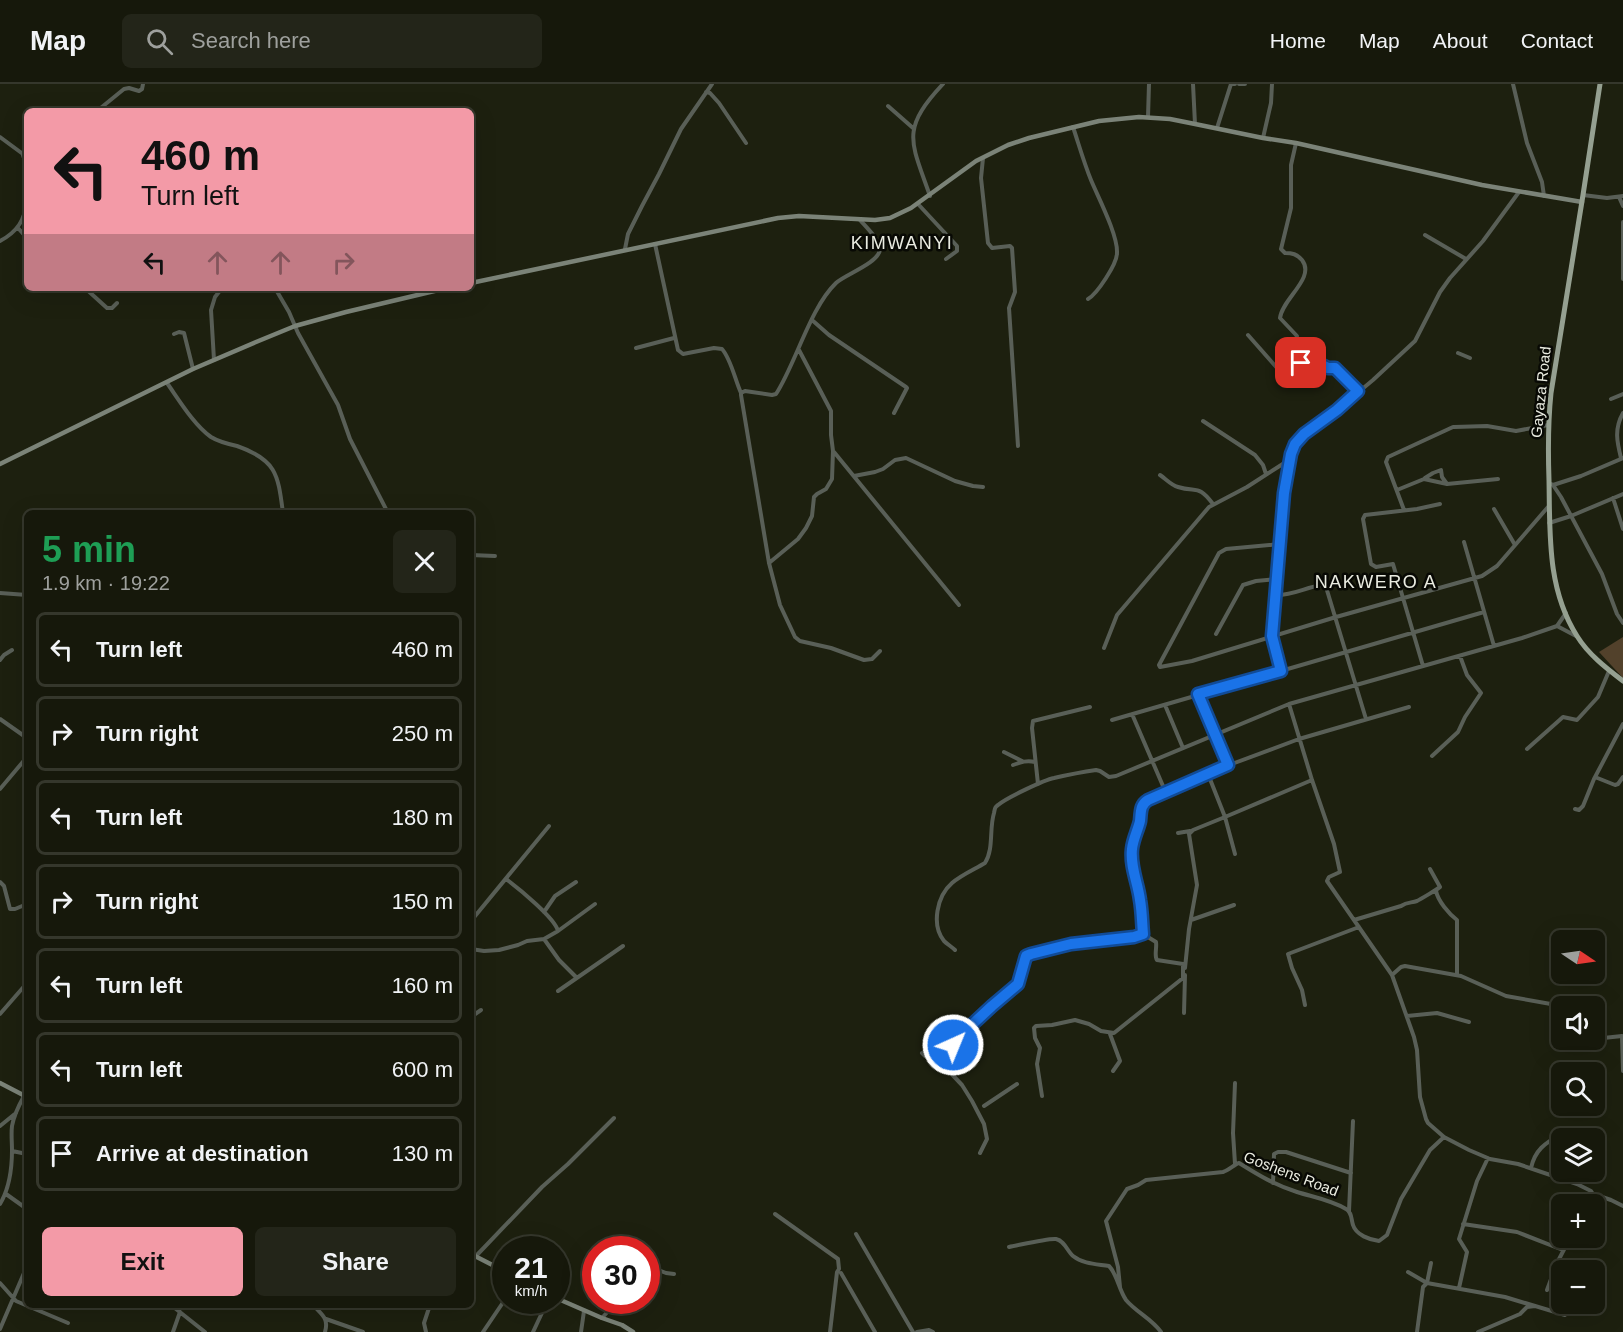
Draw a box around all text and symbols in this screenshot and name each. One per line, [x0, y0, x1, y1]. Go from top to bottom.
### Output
search box [122, 14, 542, 68]
text: Map [30, 25, 86, 56]
icon: search [143, 25, 176, 58]
text: Search here [191, 28, 311, 53]
text: Home [1270, 29, 1326, 52]
text: Map [1359, 29, 1400, 52]
text: About [1433, 29, 1488, 52]
text: Contact [1521, 29, 1593, 52]
icon: left [42, 132, 120, 210]
text: 460 m [141, 132, 260, 179]
text: Turn left [141, 181, 239, 211]
district label: KIMWANYI [851, 233, 953, 253]
icon: left [138, 246, 171, 279]
icon: ahead [201, 246, 234, 279]
icon: ahead [264, 246, 297, 279]
icon: right [327, 246, 360, 279]
pin [1275, 337, 1326, 388]
street label: Gayaza Road [1527, 345, 1554, 438]
icon: arrive [1284, 346, 1317, 379]
text: 5 min [42, 529, 136, 570]
button: close [393, 530, 456, 593]
text: 1.9 km · 19:22 [42, 572, 170, 594]
district label: NAKWERO A [1315, 572, 1437, 592]
icon: left [45, 633, 78, 666]
text: Turn left [96, 637, 182, 662]
text: 460 m [392, 637, 453, 662]
icon: right [45, 717, 78, 750]
text: Turn right [96, 721, 198, 746]
text: 250 m [392, 721, 453, 746]
icon: left [45, 801, 78, 834]
text: Turn left [96, 805, 182, 830]
text: 180 m [392, 805, 453, 830]
icon: right [45, 885, 78, 918]
text: Turn right [96, 889, 198, 914]
text: 150 m [392, 889, 453, 914]
north arrow [1551, 930, 1605, 984]
map controls [1551, 930, 1605, 1314]
icon: left [45, 969, 78, 1002]
text: Turn left [96, 973, 182, 998]
text: 160 m [392, 973, 453, 998]
button: sound [1551, 996, 1605, 1050]
position arrow [921, 1013, 985, 1077]
icon: left [45, 1053, 78, 1086]
text: Turn left [96, 1057, 182, 1082]
text: 600 m [392, 1057, 453, 1082]
button: search [1551, 1062, 1605, 1116]
button: layers [1551, 1128, 1605, 1182]
icon: arrive [45, 1137, 78, 1170]
text: Arrive at destination [96, 1141, 309, 1166]
text: 130 m [392, 1141, 453, 1166]
street label: Goshens Road [1241, 1148, 1341, 1199]
button: + [1551, 1194, 1605, 1248]
button: Exit [42, 1227, 243, 1296]
button: Share [255, 1227, 456, 1296]
speed limit sign: 30 [582, 1236, 660, 1314]
text: 21 [514, 1251, 548, 1284]
button: − [1551, 1260, 1605, 1314]
text: km/h [515, 1282, 547, 1299]

